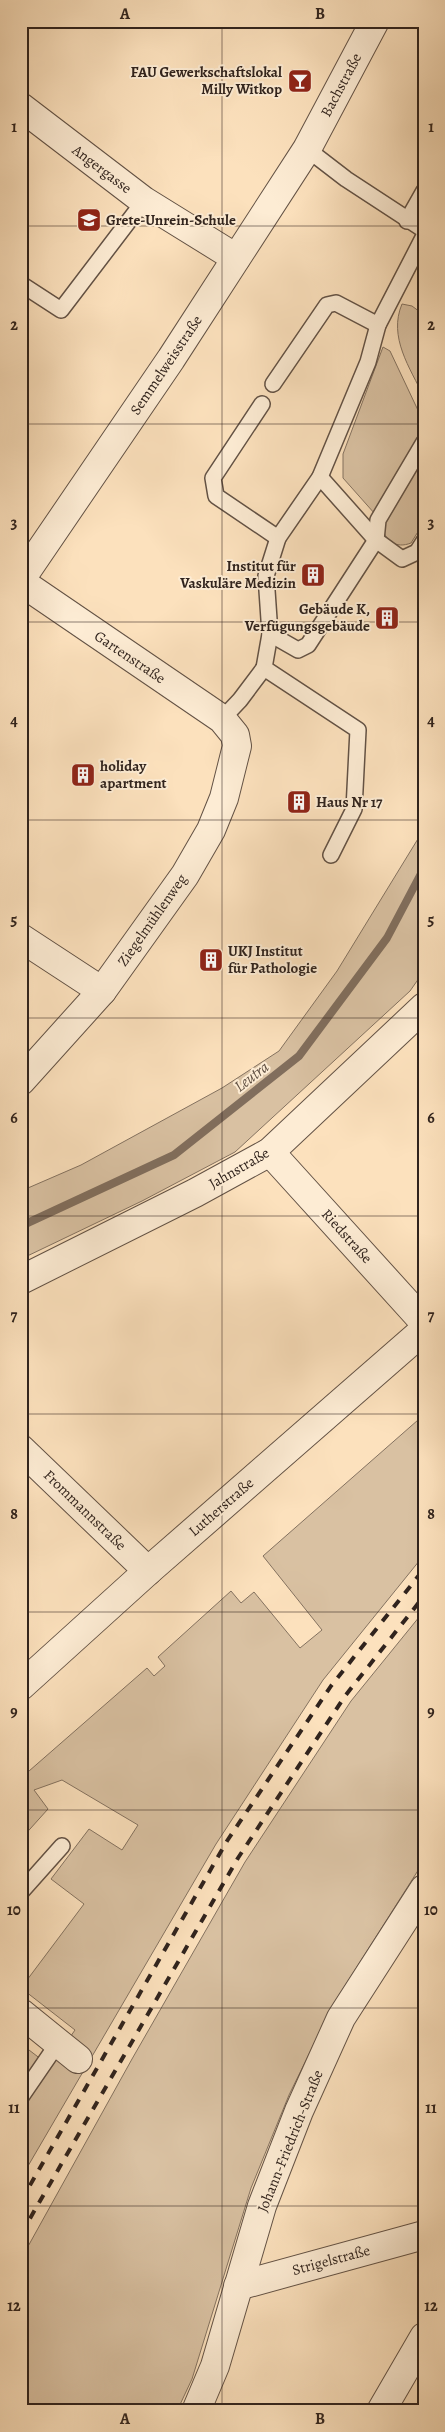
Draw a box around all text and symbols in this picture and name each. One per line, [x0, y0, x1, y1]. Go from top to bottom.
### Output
text: A [119, 3, 131, 25]
text: B [315, 3, 325, 25]
street label: Bachstraße [316, 49, 366, 120]
place label: FAU Gewerkschaftslokal Milly Witkop [131, 62, 282, 99]
bar icon: FAU Gewerkschaftslokal Milly Witkop [287, 68, 313, 94]
text: 1 [11, 116, 17, 138]
text: 1 [428, 116, 434, 138]
street label: Angergasse [67, 139, 136, 198]
school or university icon: Grete-Unrein-Schule [76, 207, 102, 233]
place label: Grete-Unrein-Schule [106, 210, 236, 230]
street label: Semmelweisstraße [125, 311, 207, 419]
text: 2 [10, 314, 18, 336]
text: 2 [427, 314, 435, 336]
text: 3 [11, 512, 18, 534]
text: 3 [428, 512, 435, 534]
place label: Institut für Vaskuläre Medizin [179, 556, 297, 593]
building icon: Institut für Vaskuläre Medizin [300, 562, 326, 588]
place label: Gebäude K, Verfügungsgebäude [244, 599, 370, 636]
building icon: Gebäude K, Verfügungsgebäude [374, 605, 400, 631]
street label: Gartenstraße [91, 626, 170, 688]
text: 4 [10, 710, 18, 732]
text: 4 [427, 710, 435, 732]
place label: holiday apartment [100, 756, 167, 793]
building icon: holiday apartment [70, 762, 96, 788]
building icon: Haus Nr 17 [286, 789, 312, 815]
place label: Haus Nr 17 [316, 792, 383, 812]
street label: Ziegelmühlenweg [113, 869, 192, 970]
text: 5 [11, 909, 18, 931]
text: 5 [428, 909, 435, 931]
place label: UKJ Institut für Pathologie [228, 941, 317, 978]
building icon: UKJ Institut für Pathologie [198, 947, 224, 973]
water label: Leutra [230, 1056, 274, 1097]
text: 6 [10, 1107, 18, 1129]
text: 6 [427, 1107, 435, 1129]
street label: Jahnstraße [205, 1142, 273, 1193]
street label: Riedstraße [317, 1204, 377, 1268]
text: 7 [11, 1305, 18, 1327]
text: 7 [428, 1305, 435, 1327]
street label: Frommannstraße [39, 1465, 131, 1555]
street label: Lutherstraße [184, 1473, 258, 1541]
text: 8 [10, 1503, 18, 1525]
text: 8 [427, 1503, 435, 1525]
text: 9 [10, 1701, 18, 1723]
text: 9 [427, 1701, 435, 1723]
text: 10 [7, 1899, 21, 1921]
text: 10 [424, 1899, 438, 1921]
street label: Johann-Friedrich-Straße [252, 2067, 328, 2215]
text: 11 [8, 2097, 20, 2119]
text: 11 [425, 2097, 437, 2119]
street label: Strigelstraße [290, 2240, 372, 2280]
text: 12 [7, 2295, 21, 2317]
text: 12 [424, 2295, 438, 2317]
text: A [119, 2408, 131, 2430]
text: B [315, 2408, 325, 2430]

